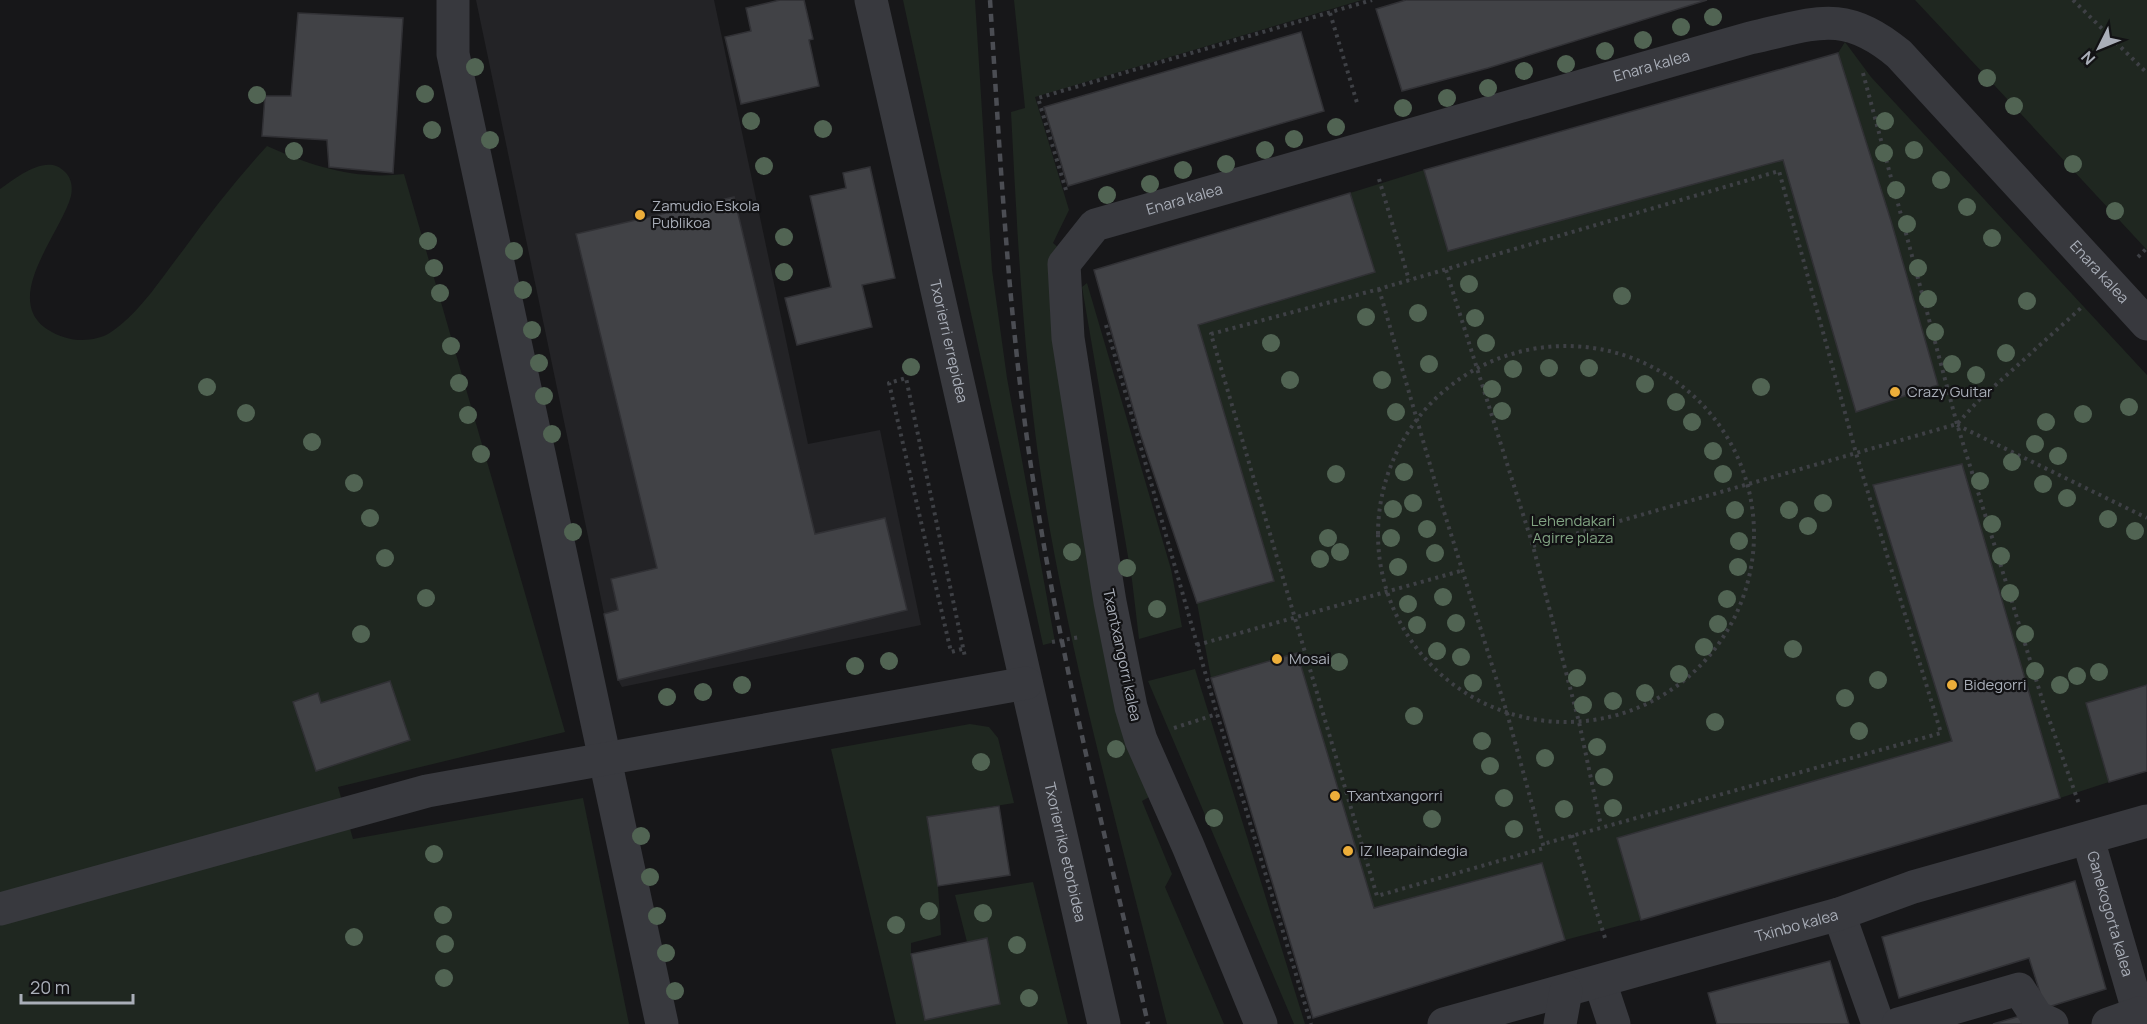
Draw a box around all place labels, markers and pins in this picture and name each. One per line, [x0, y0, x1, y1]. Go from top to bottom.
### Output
place label: Zamudio Eskola Publikoa [652, 195, 760, 233]
marker: Zamudio Eskola Publikoa [633, 208, 647, 222]
place label: Crazy Guitar [1907, 381, 1993, 402]
marker: Crazy Guitar [1888, 385, 1902, 399]
place label: Mosai [1289, 648, 1330, 669]
marker: Mosai [1270, 652, 1284, 666]
place label: Bidegorri [1964, 674, 2026, 695]
marker: Bidegorri [1945, 678, 1959, 692]
place label: Txantxangorri [1347, 785, 1443, 806]
marker: Txantxangorri [1328, 789, 1342, 803]
place label: IZ Ileapaindegia [1360, 840, 1468, 861]
marker: IZ Ileapaindegia [1341, 844, 1355, 858]

